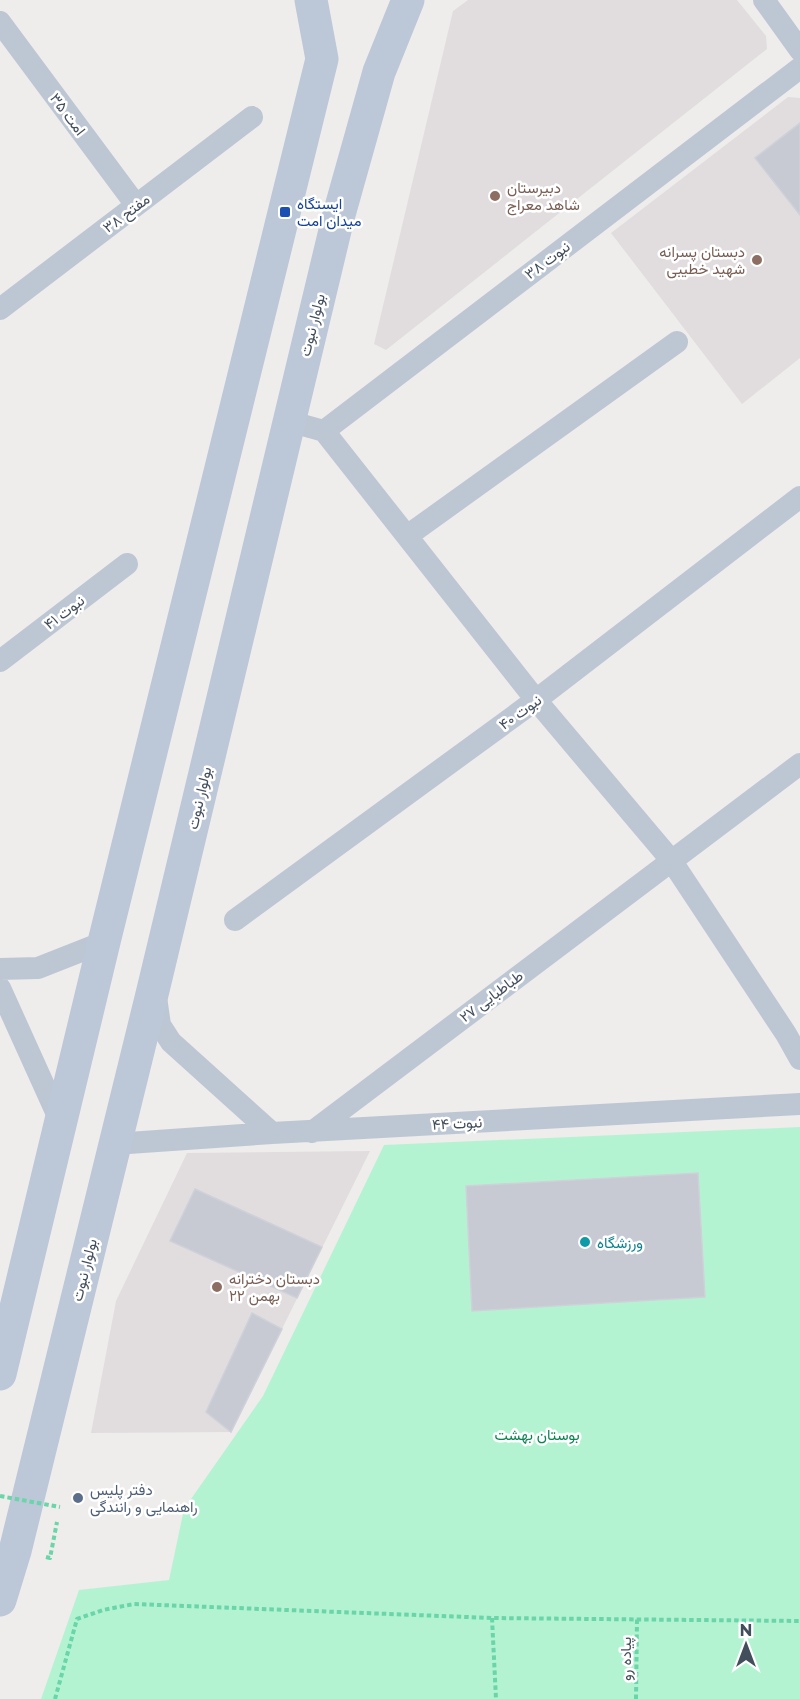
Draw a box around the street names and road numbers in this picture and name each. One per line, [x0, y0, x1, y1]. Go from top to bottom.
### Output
street label: امت ۳۵ [46, 89, 90, 139]
street label: مفتح ۳۸ [99, 189, 154, 238]
street label: نبوت ۳۸ [521, 237, 573, 283]
street label: بولوار نبوت [295, 292, 329, 358]
street label: نبوت ۴۱ [40, 591, 88, 633]
street label: نبوت ۴۰ [495, 690, 545, 734]
street label: بولوار نبوت [183, 765, 215, 831]
street label: طباطبایی ۲۷ [455, 966, 527, 1027]
street label: نبوت ۴۴ [431, 1112, 483, 1134]
street label: بولوار نبوت [67, 1237, 101, 1303]
street label: پیاده رو [616, 1637, 636, 1681]

